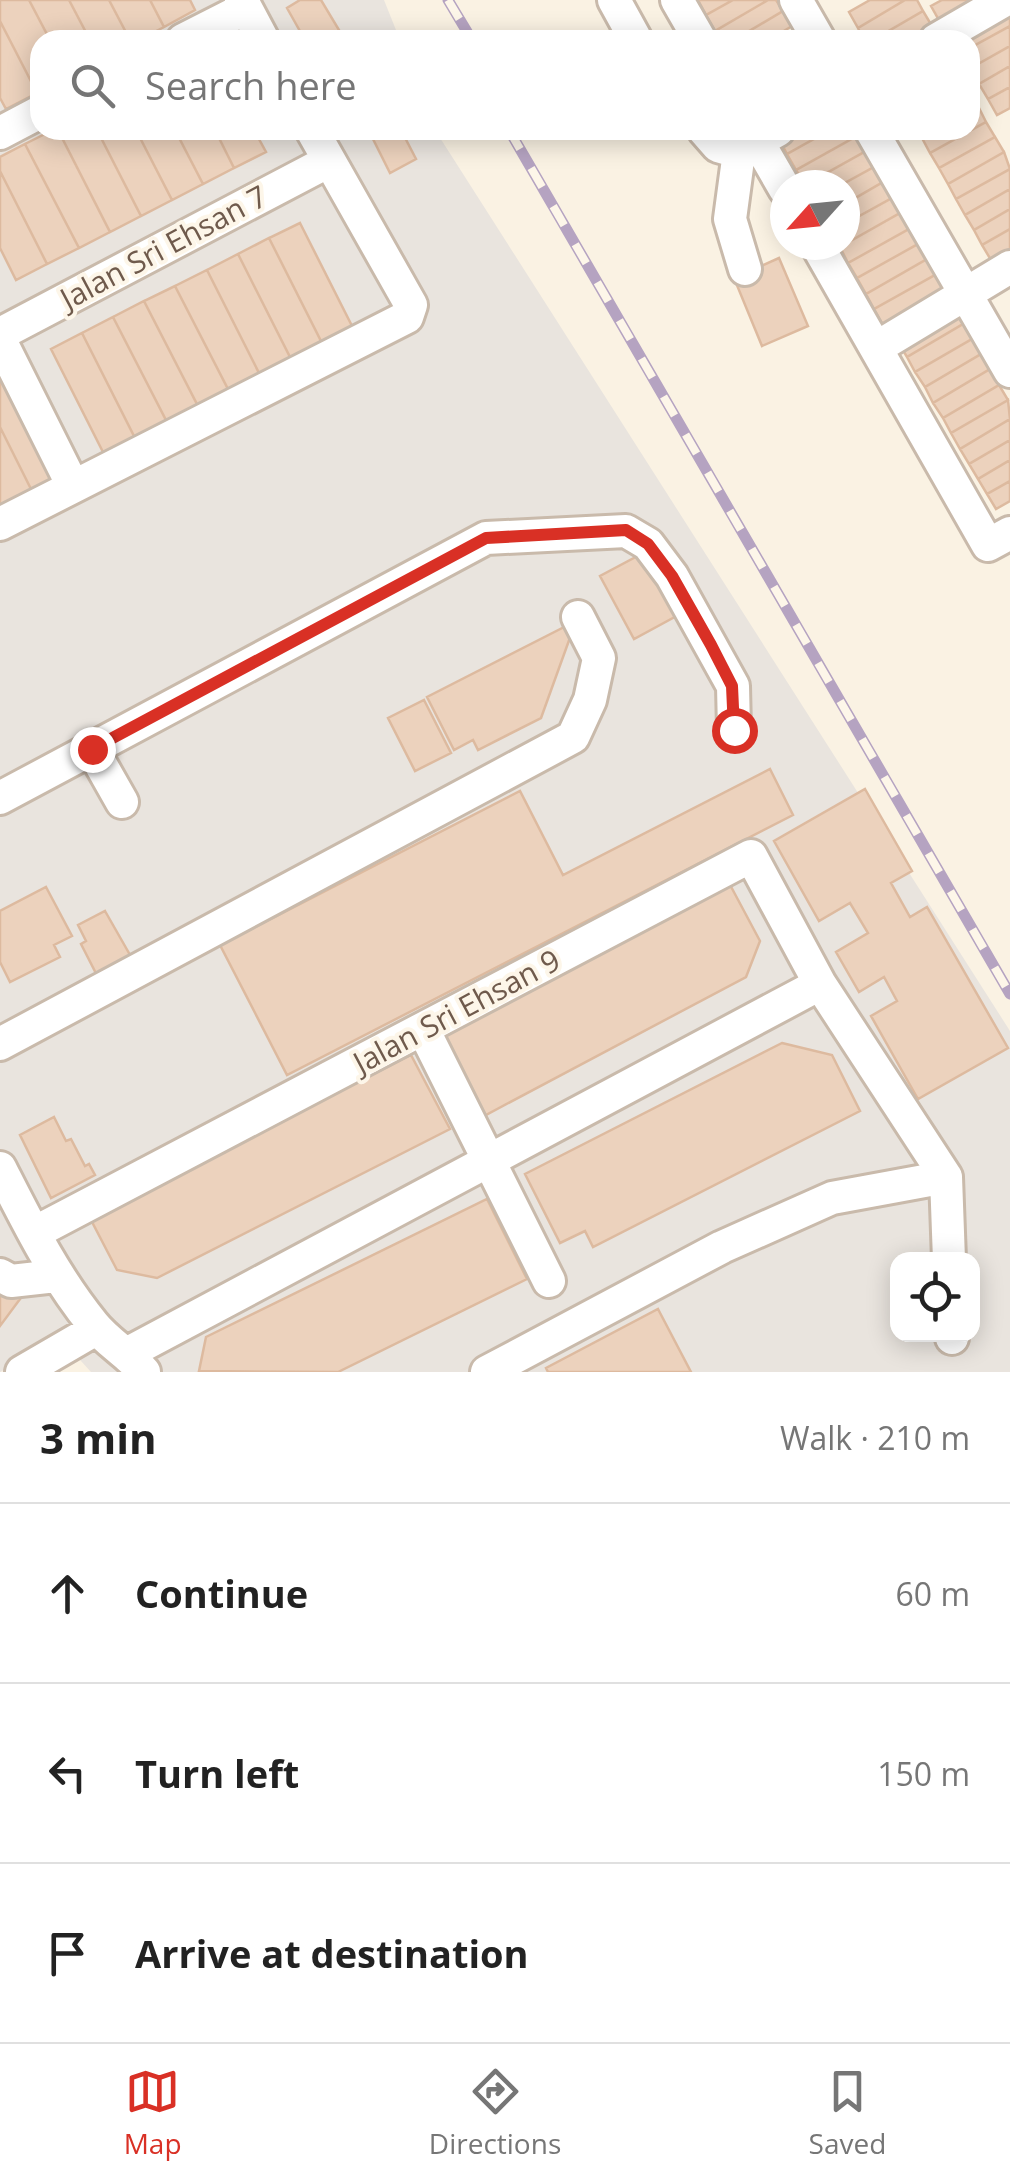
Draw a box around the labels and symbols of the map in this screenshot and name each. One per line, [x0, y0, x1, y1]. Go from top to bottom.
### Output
north arrow [770, 170, 860, 260]
street label: Jalan Sri Ehsan 7 [50, 175, 274, 320]
route start [712, 708, 758, 754]
route end [70, 727, 116, 773]
street label: Jalan Sri Ehsan 9 [343, 939, 567, 1084]

